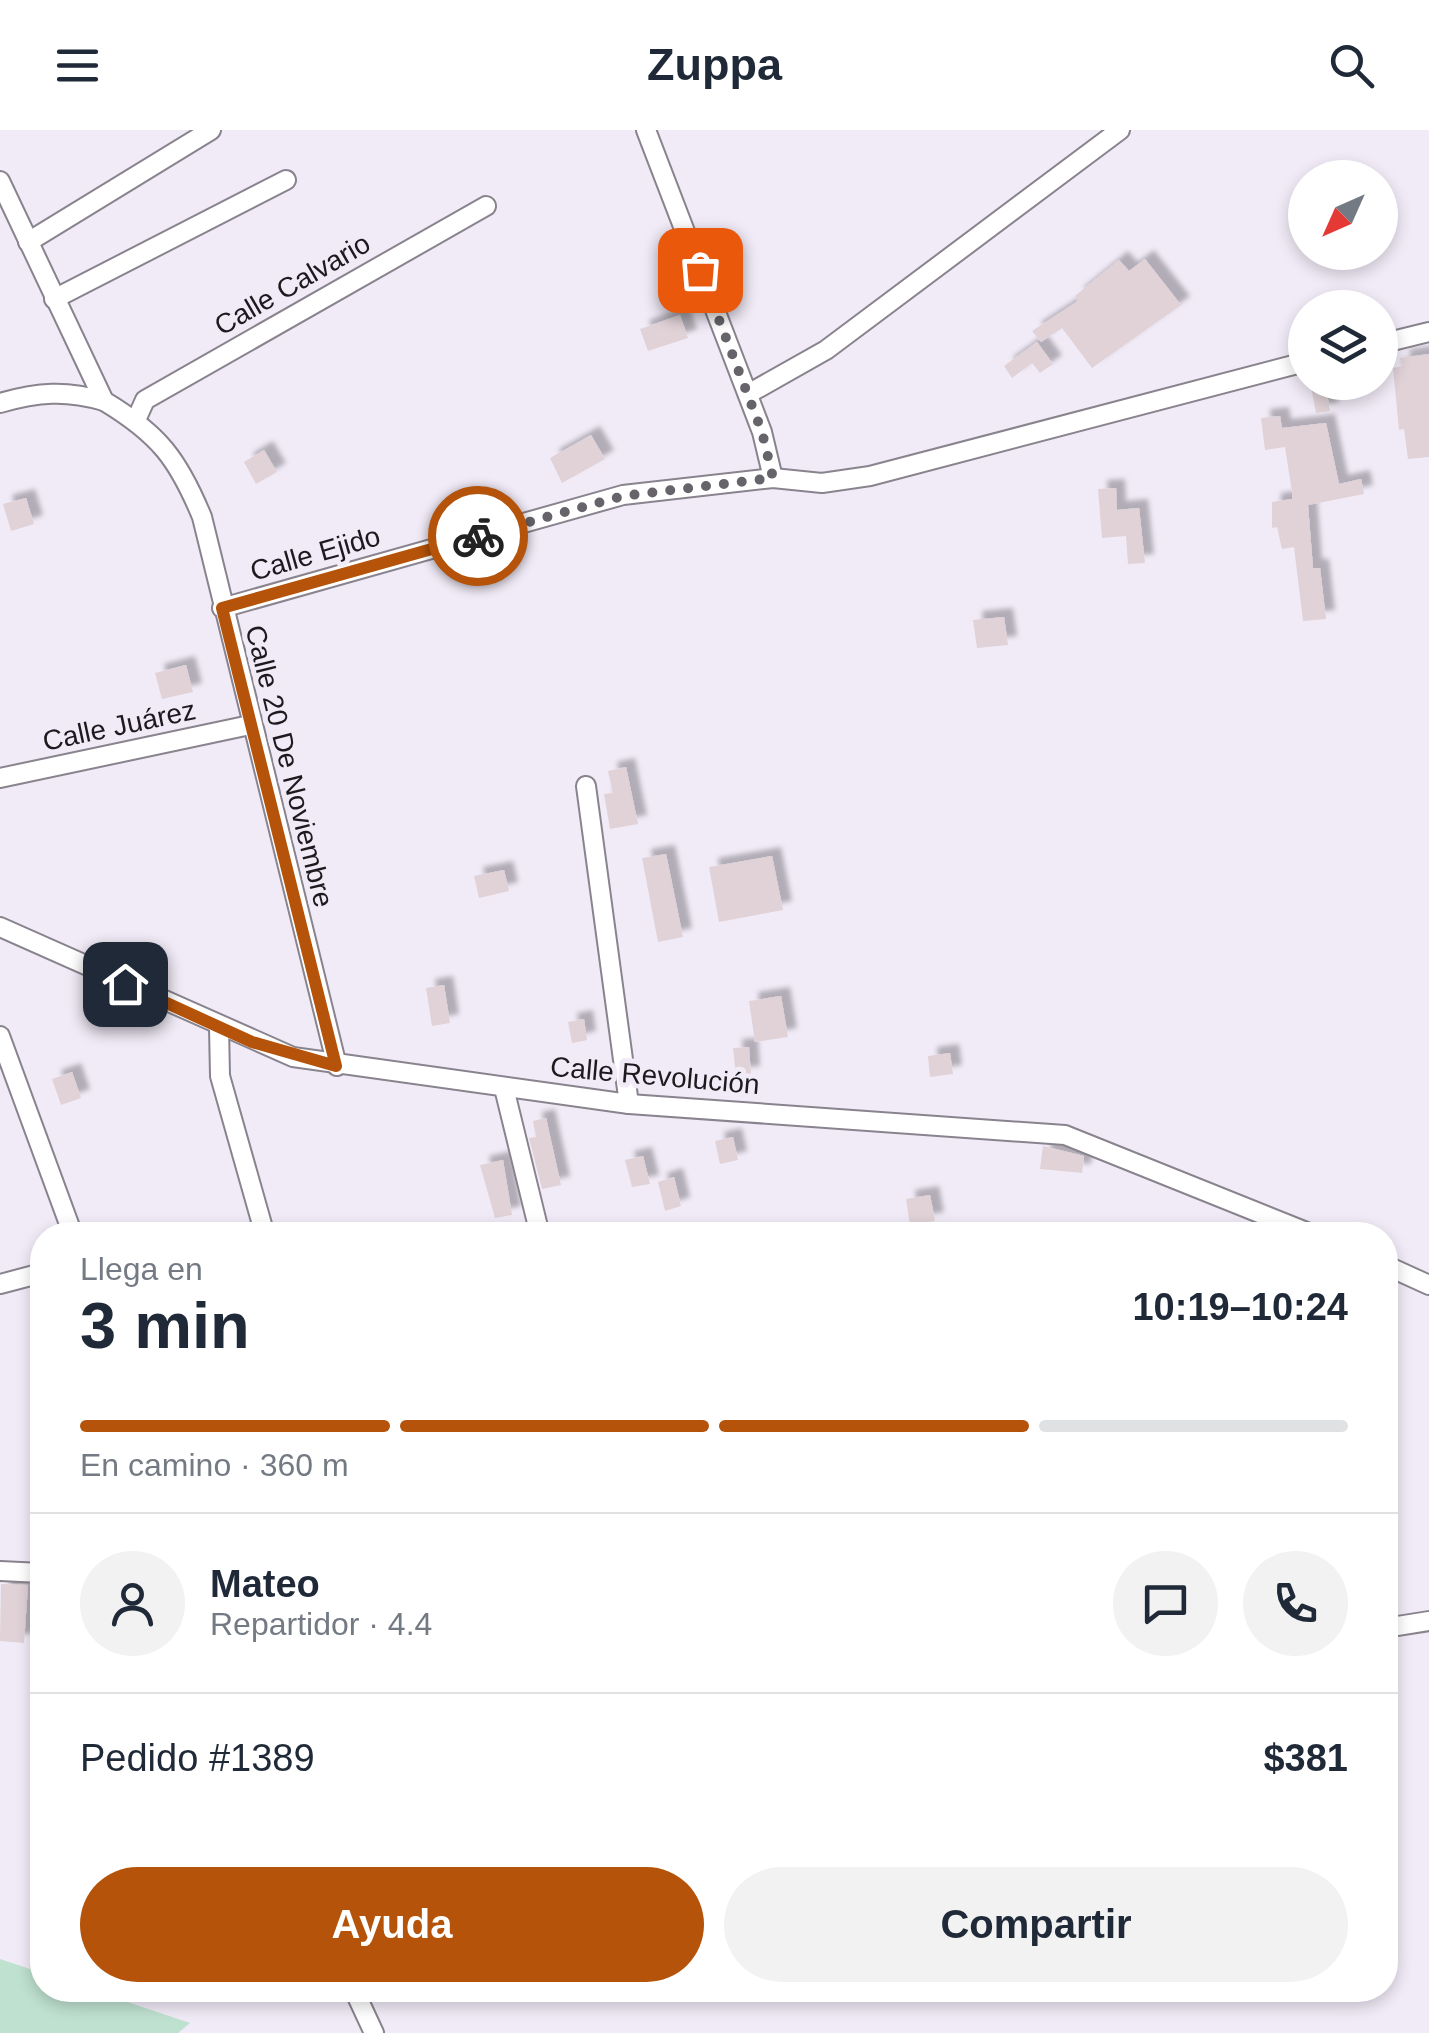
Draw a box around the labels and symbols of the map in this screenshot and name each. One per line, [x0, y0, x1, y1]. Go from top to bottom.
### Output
north arrow [1288, 160, 1398, 270]
street label: Calle Calvario [209, 227, 375, 341]
pin [658, 228, 743, 313]
courier [428, 486, 528, 586]
street label: Calle Ejido [247, 520, 384, 587]
street label: Calle 20 De Noviembre [239, 622, 340, 910]
street label: Calle Juárez [40, 694, 198, 757]
pin [83, 942, 168, 1027]
street label: Calle Revolución [549, 1051, 761, 1100]

